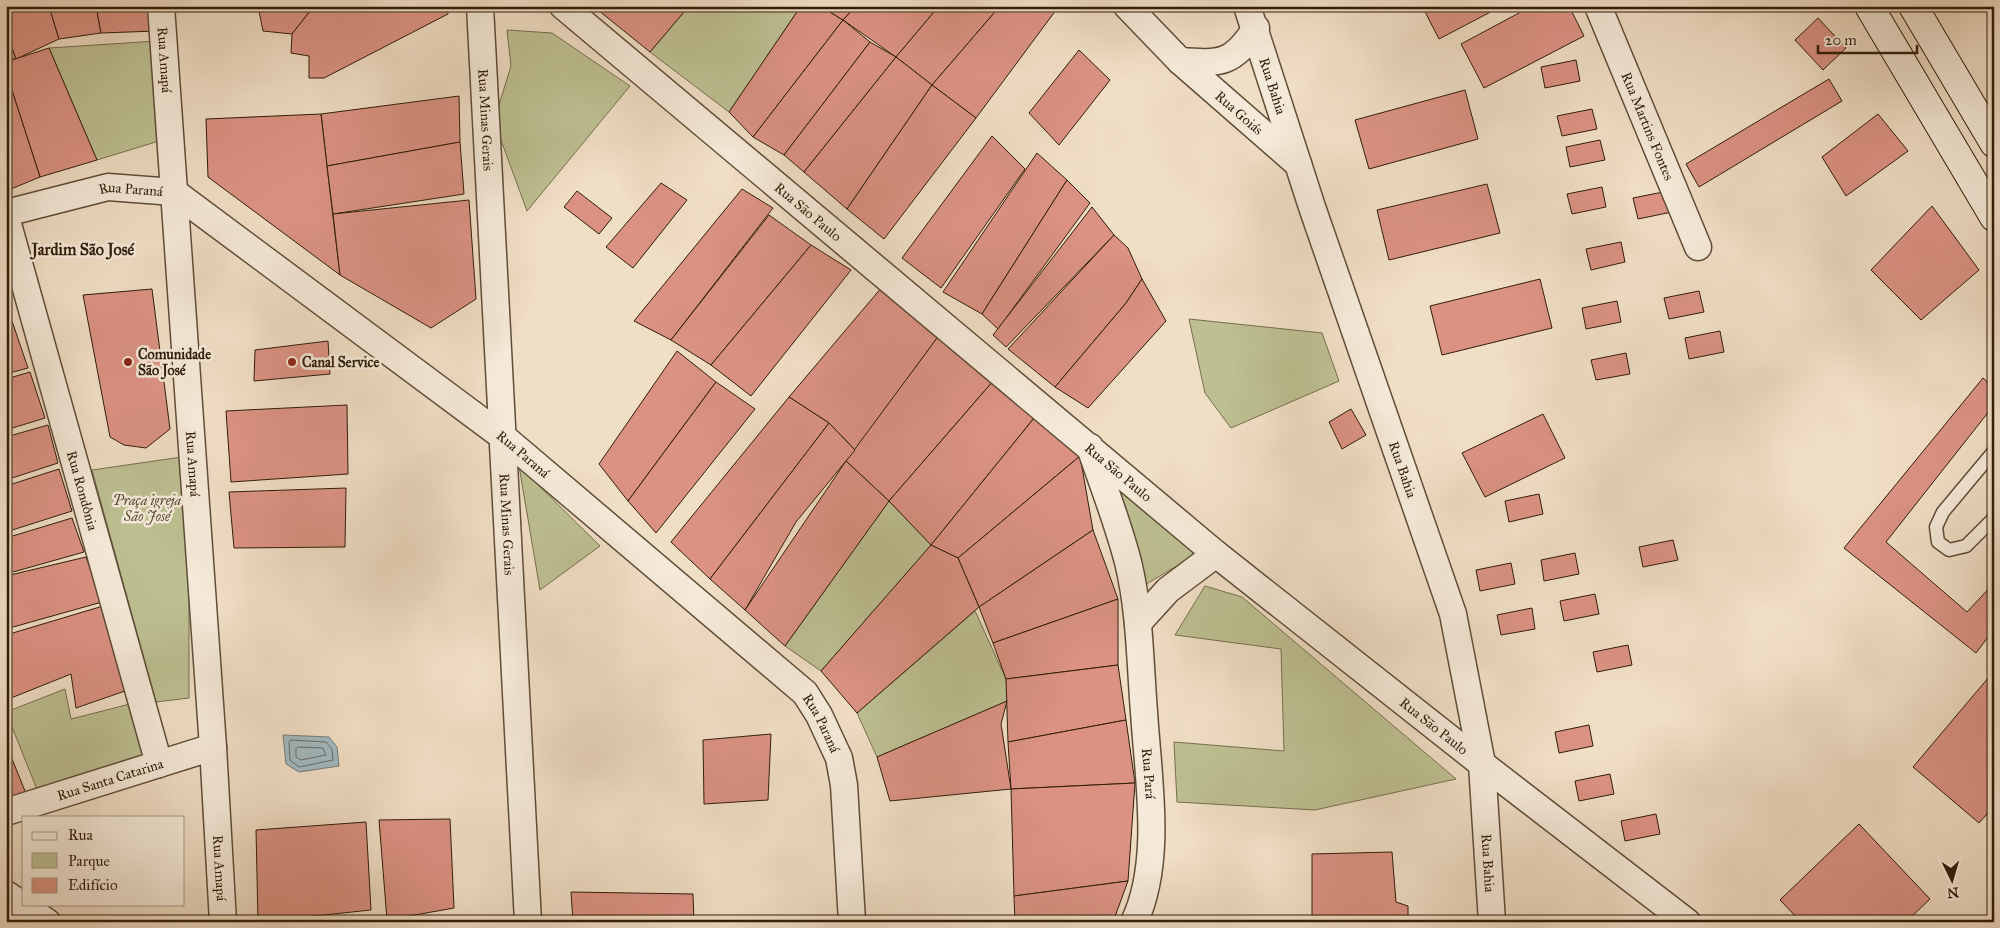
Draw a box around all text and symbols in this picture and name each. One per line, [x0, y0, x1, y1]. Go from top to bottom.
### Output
scale bar [1818, 22, 1916, 54]
street label: Rua Amapá [154, 26, 176, 94]
text: 20 m [1825, 31, 1857, 49]
street label: Rua Bahia [1256, 55, 1290, 117]
street label: Rua Minas Gerais [475, 68, 497, 171]
street label: Rua Martins Fontes [1618, 69, 1678, 183]
street label: Rua Goiás [1212, 87, 1267, 138]
street label: Rua Paraná [97, 178, 164, 200]
street label: Rua São Paulo [771, 179, 845, 245]
district label: Jardim São José [30, 240, 135, 260]
place label: Comunidade São José [138, 346, 211, 380]
place label: Canal Service [302, 354, 380, 371]
marker: Comunidade São José [122, 356, 134, 368]
marker: Canal Service [286, 356, 298, 368]
street label: Rua Paraná [493, 427, 553, 481]
street label: Rua Amapá [182, 430, 204, 498]
street label: Rua São Paulo [1081, 439, 1155, 505]
street label: Rua Bahia [1385, 439, 1421, 500]
street label: Rua Rondônia [63, 449, 102, 532]
street label: Rua Minas Gerais [496, 473, 518, 576]
park label: Praça igreja São José [113, 492, 182, 525]
street label: Rua Paraná [799, 690, 844, 755]
street label: Rua São Paulo [1396, 694, 1471, 758]
street label: Rua Pará [1138, 747, 1159, 800]
street label: Rua Santa Catarina [55, 755, 165, 804]
legend [22, 816, 185, 906]
text: Rua [68, 826, 93, 844]
street label: Rua Bahia [1478, 833, 1499, 893]
street label: Rua Amapá [210, 834, 230, 902]
text: Parque [68, 852, 110, 871]
north arrow [1928, 856, 1978, 906]
text: Edifício [68, 876, 118, 894]
text: N [1946, 883, 1960, 901]

